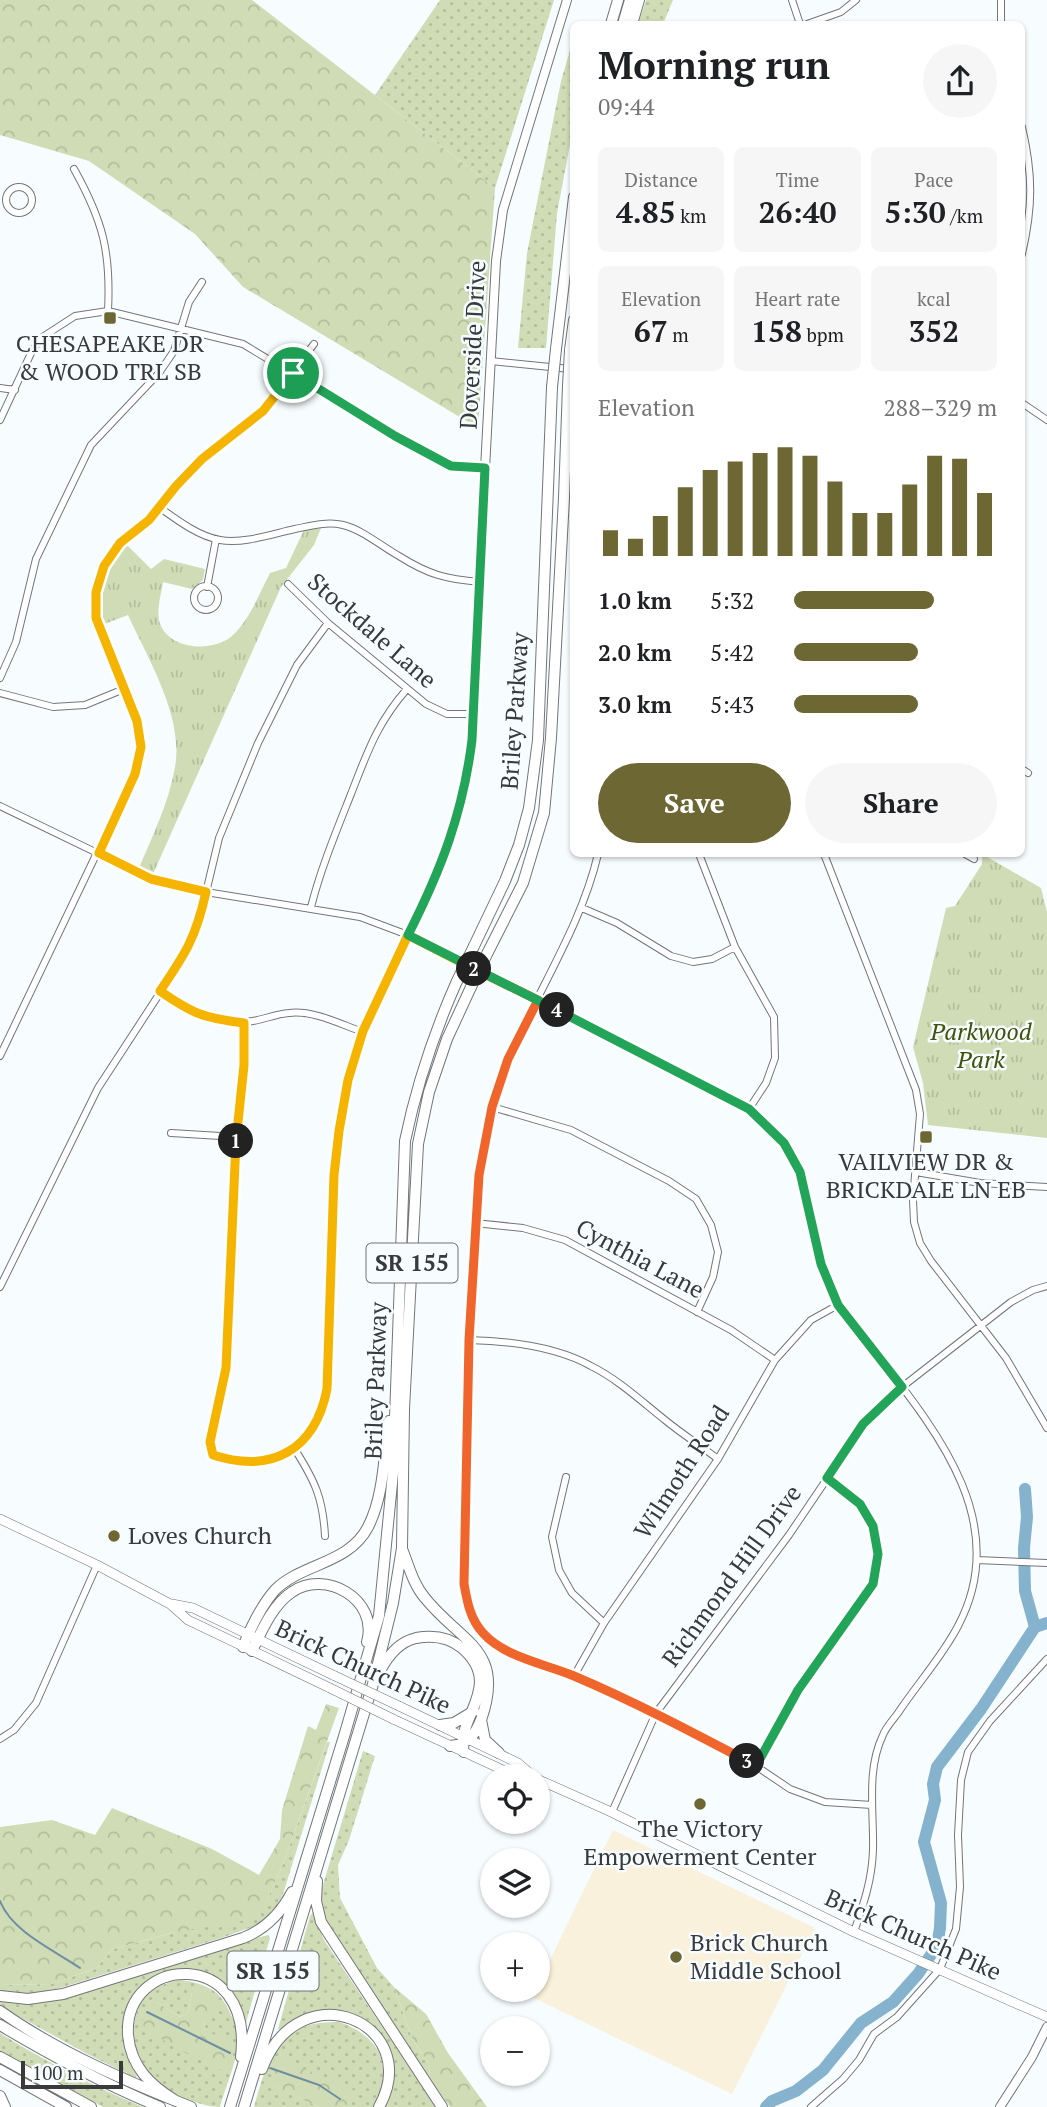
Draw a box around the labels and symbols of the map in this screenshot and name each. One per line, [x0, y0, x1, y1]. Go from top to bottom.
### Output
street label: Doverside Drive [452, 260, 492, 430]
marker: CHESAPEAKE DR & WOOD TRL SB [102, 310, 118, 326]
place label: CHESAPEAKE DR & WOOD TRL SB [16, 327, 205, 387]
pin [263, 343, 323, 403]
street label: Stockdale Lane [301, 565, 444, 695]
street label: Briley Parkway [493, 630, 536, 791]
pin: 2 [456, 951, 491, 986]
pin: 4 [540, 992, 574, 1028]
park label: Parkwood Park [929, 1015, 1033, 1075]
pin: 1 [218, 1124, 254, 1158]
marker: VAILVIEW DR & BRICKDALE LN EB [918, 1129, 934, 1145]
place label: VAILVIEW DR & BRICKDALE LN EB [826, 1145, 1026, 1205]
street label: Cynthia Lane [571, 1211, 710, 1305]
road number: SR 155 [366, 1244, 458, 1282]
street label: Briley Parkway [356, 1301, 394, 1460]
street label: Wilmoth Road [626, 1399, 736, 1544]
street label: Richmond Hill Drive [654, 1478, 808, 1673]
place label: Loves Church [128, 1519, 272, 1551]
marker: Loves Church [106, 1528, 122, 1544]
street label: Brick Church Pike [271, 1611, 456, 1721]
pin: 3 [730, 1744, 764, 1778]
marker: The Victory Empowerment Center [692, 1796, 708, 1812]
place label: The Victory Empowerment Center [584, 1812, 817, 1872]
street label: Brick Church Pike [820, 1881, 1007, 1987]
place label: Brick Church Middle School [690, 1926, 842, 1986]
marker: Brick Church Middle School [668, 1949, 684, 1965]
road number: SR 155 [228, 1952, 318, 1990]
scale bar [21, 2058, 122, 2090]

